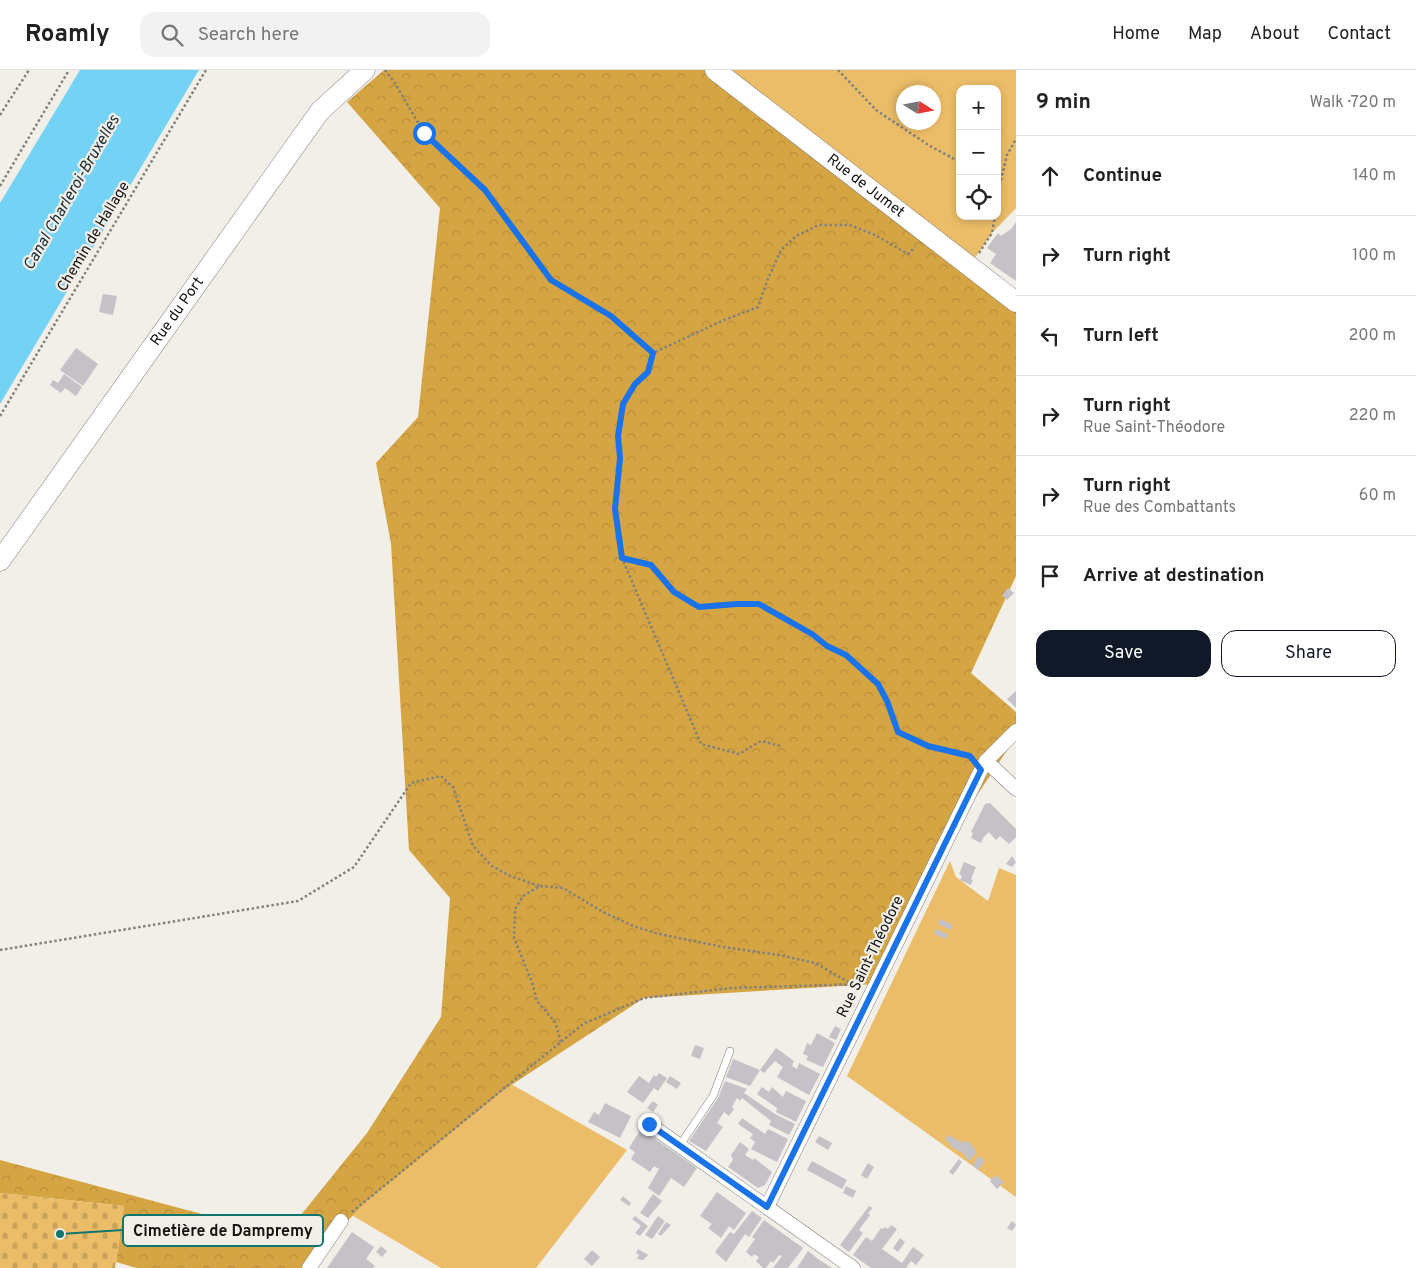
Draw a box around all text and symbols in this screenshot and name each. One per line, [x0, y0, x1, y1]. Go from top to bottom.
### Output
search box [140, 12, 490, 57]
text: Roamly [25, 20, 110, 50]
icon: search [158, 21, 186, 49]
text: Search here [198, 23, 299, 47]
text: Home [1112, 23, 1160, 46]
text: Map [1188, 23, 1222, 46]
text: About [1250, 23, 1299, 46]
text: Contact [1327, 23, 1391, 46]
north arrow [896, 85, 941, 130]
map controls [956, 85, 1001, 220]
button: + [956, 85, 1001, 130]
text: 9 min [1036, 89, 1091, 116]
text: Walk · 720 m [1309, 93, 1396, 113]
water label: Canal Charleroi-Bruxelles [19, 111, 125, 274]
route start [413, 122, 436, 145]
button: − [956, 130, 1001, 175]
street label: Rue de Jumet [823, 150, 908, 222]
icon: ahead [1036, 162, 1064, 190]
text: Continue [1083, 164, 1162, 188]
text: 140 m [1353, 166, 1396, 186]
button: locate [956, 175, 1001, 220]
street label: Chemin de Hallage [54, 178, 134, 296]
icon: right [1036, 242, 1064, 270]
text: Turn right [1083, 244, 1171, 268]
text: 100 m [1352, 246, 1396, 266]
street label: Rue du Port [147, 274, 208, 350]
icon: left [1036, 322, 1064, 350]
text: Turn left [1083, 324, 1159, 348]
text: 200 m [1348, 326, 1396, 346]
text: Turn right [1083, 394, 1171, 418]
icon: right [1036, 402, 1064, 430]
text: 220 m [1349, 406, 1396, 426]
text: Rue Saint-Théodore [1083, 418, 1225, 438]
text: Turn right [1083, 474, 1171, 498]
icon: right [1036, 482, 1064, 510]
text: 60 m [1359, 486, 1396, 506]
text: Rue des Combattants [1083, 498, 1236, 518]
icon: arrive [1036, 562, 1064, 590]
text: Arrive at destination [1083, 564, 1264, 588]
button: Save [1036, 630, 1211, 677]
button: Share [1221, 630, 1396, 677]
street label: Rue Saint-Théodore [833, 893, 909, 1021]
route end [638, 1113, 661, 1136]
callout: Cimetière de Dampremy [123, 1215, 323, 1246]
text: Cimetière de Dampremy [133, 1222, 313, 1242]

